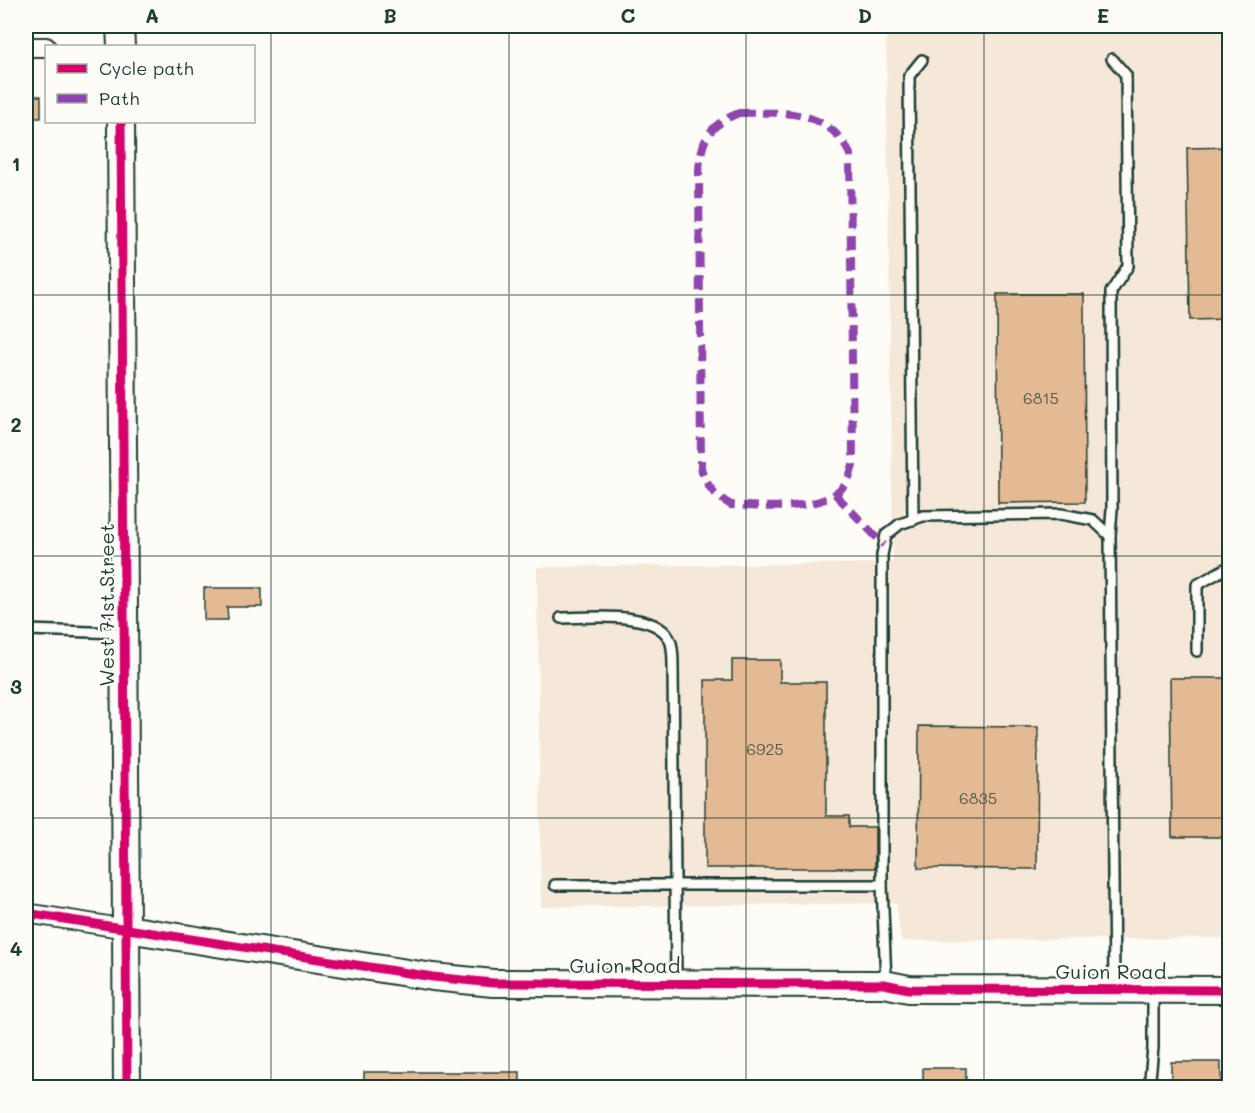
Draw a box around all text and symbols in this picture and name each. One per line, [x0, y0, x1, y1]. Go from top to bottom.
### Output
text: A [145, 2, 159, 28]
text: B [383, 2, 397, 28]
text: C [621, 2, 636, 28]
text: D [858, 2, 872, 28]
text: E [1097, 2, 1109, 28]
legend [45, 45, 255, 123]
text: Cycle path [99, 56, 194, 80]
text: Path [99, 86, 139, 110]
text: 1 [12, 150, 20, 176]
house number: 6815 [1023, 387, 1059, 408]
text: 2 [10, 411, 22, 437]
street label: West 71st Street [93, 523, 119, 687]
text: 3 [10, 673, 22, 699]
house number: 6925 [746, 738, 784, 759]
house number: 6835 [959, 787, 997, 808]
text: 4 [10, 935, 23, 961]
street label: Guion Road [569, 952, 681, 978]
street label: Guion Road [1055, 958, 1167, 984]

